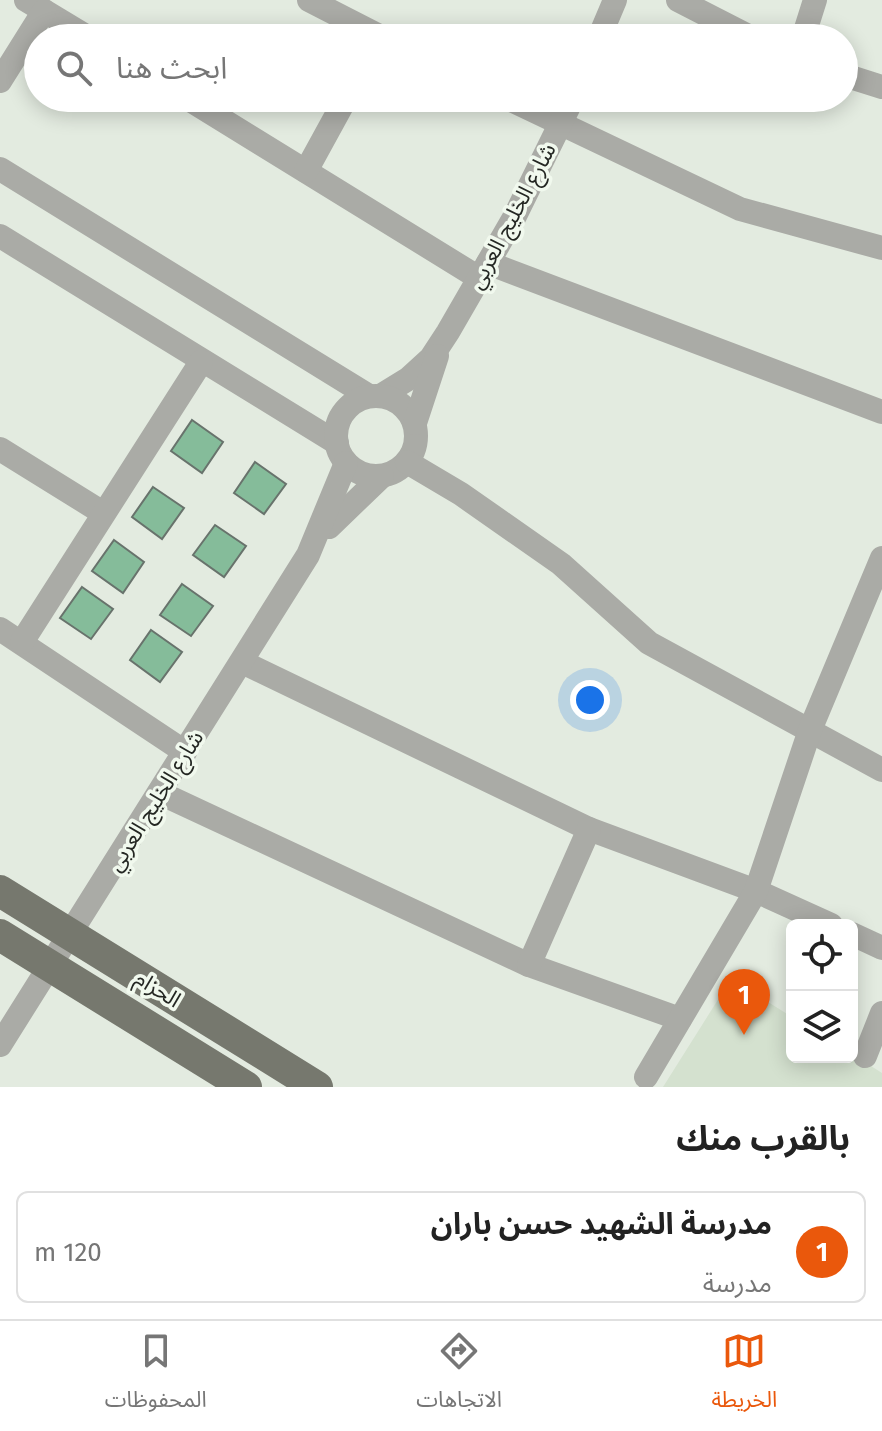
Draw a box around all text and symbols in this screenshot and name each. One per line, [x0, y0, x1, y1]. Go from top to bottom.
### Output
search box [24, 24, 858, 112]
icon: search [52, 46, 96, 90]
text: ابحث هنا [116, 50, 227, 86]
street label: شارع الخليج العربي [462, 139, 564, 295]
your location [570, 680, 610, 720]
street label: شارع الخليج العربي [101, 725, 212, 878]
map controls [786, 919, 858, 1063]
button: locate [786, 919, 858, 991]
street label: الحزام [128, 965, 186, 1016]
pin: 1 [718, 969, 770, 1035]
button: layers [786, 991, 858, 1063]
text: بالقرب منك [676, 1118, 850, 1159]
text: مدرسة الشهيد حسن باران [431, 1206, 772, 1242]
text: 120 m [34, 1237, 102, 1268]
text: 1 [816, 1237, 828, 1268]
text: مدرسة [703, 1268, 772, 1299]
tab: المحفوظات [105, 1329, 207, 1423]
tab: الاتجاهات [416, 1329, 502, 1423]
tab: الخريطة [711, 1329, 777, 1423]

